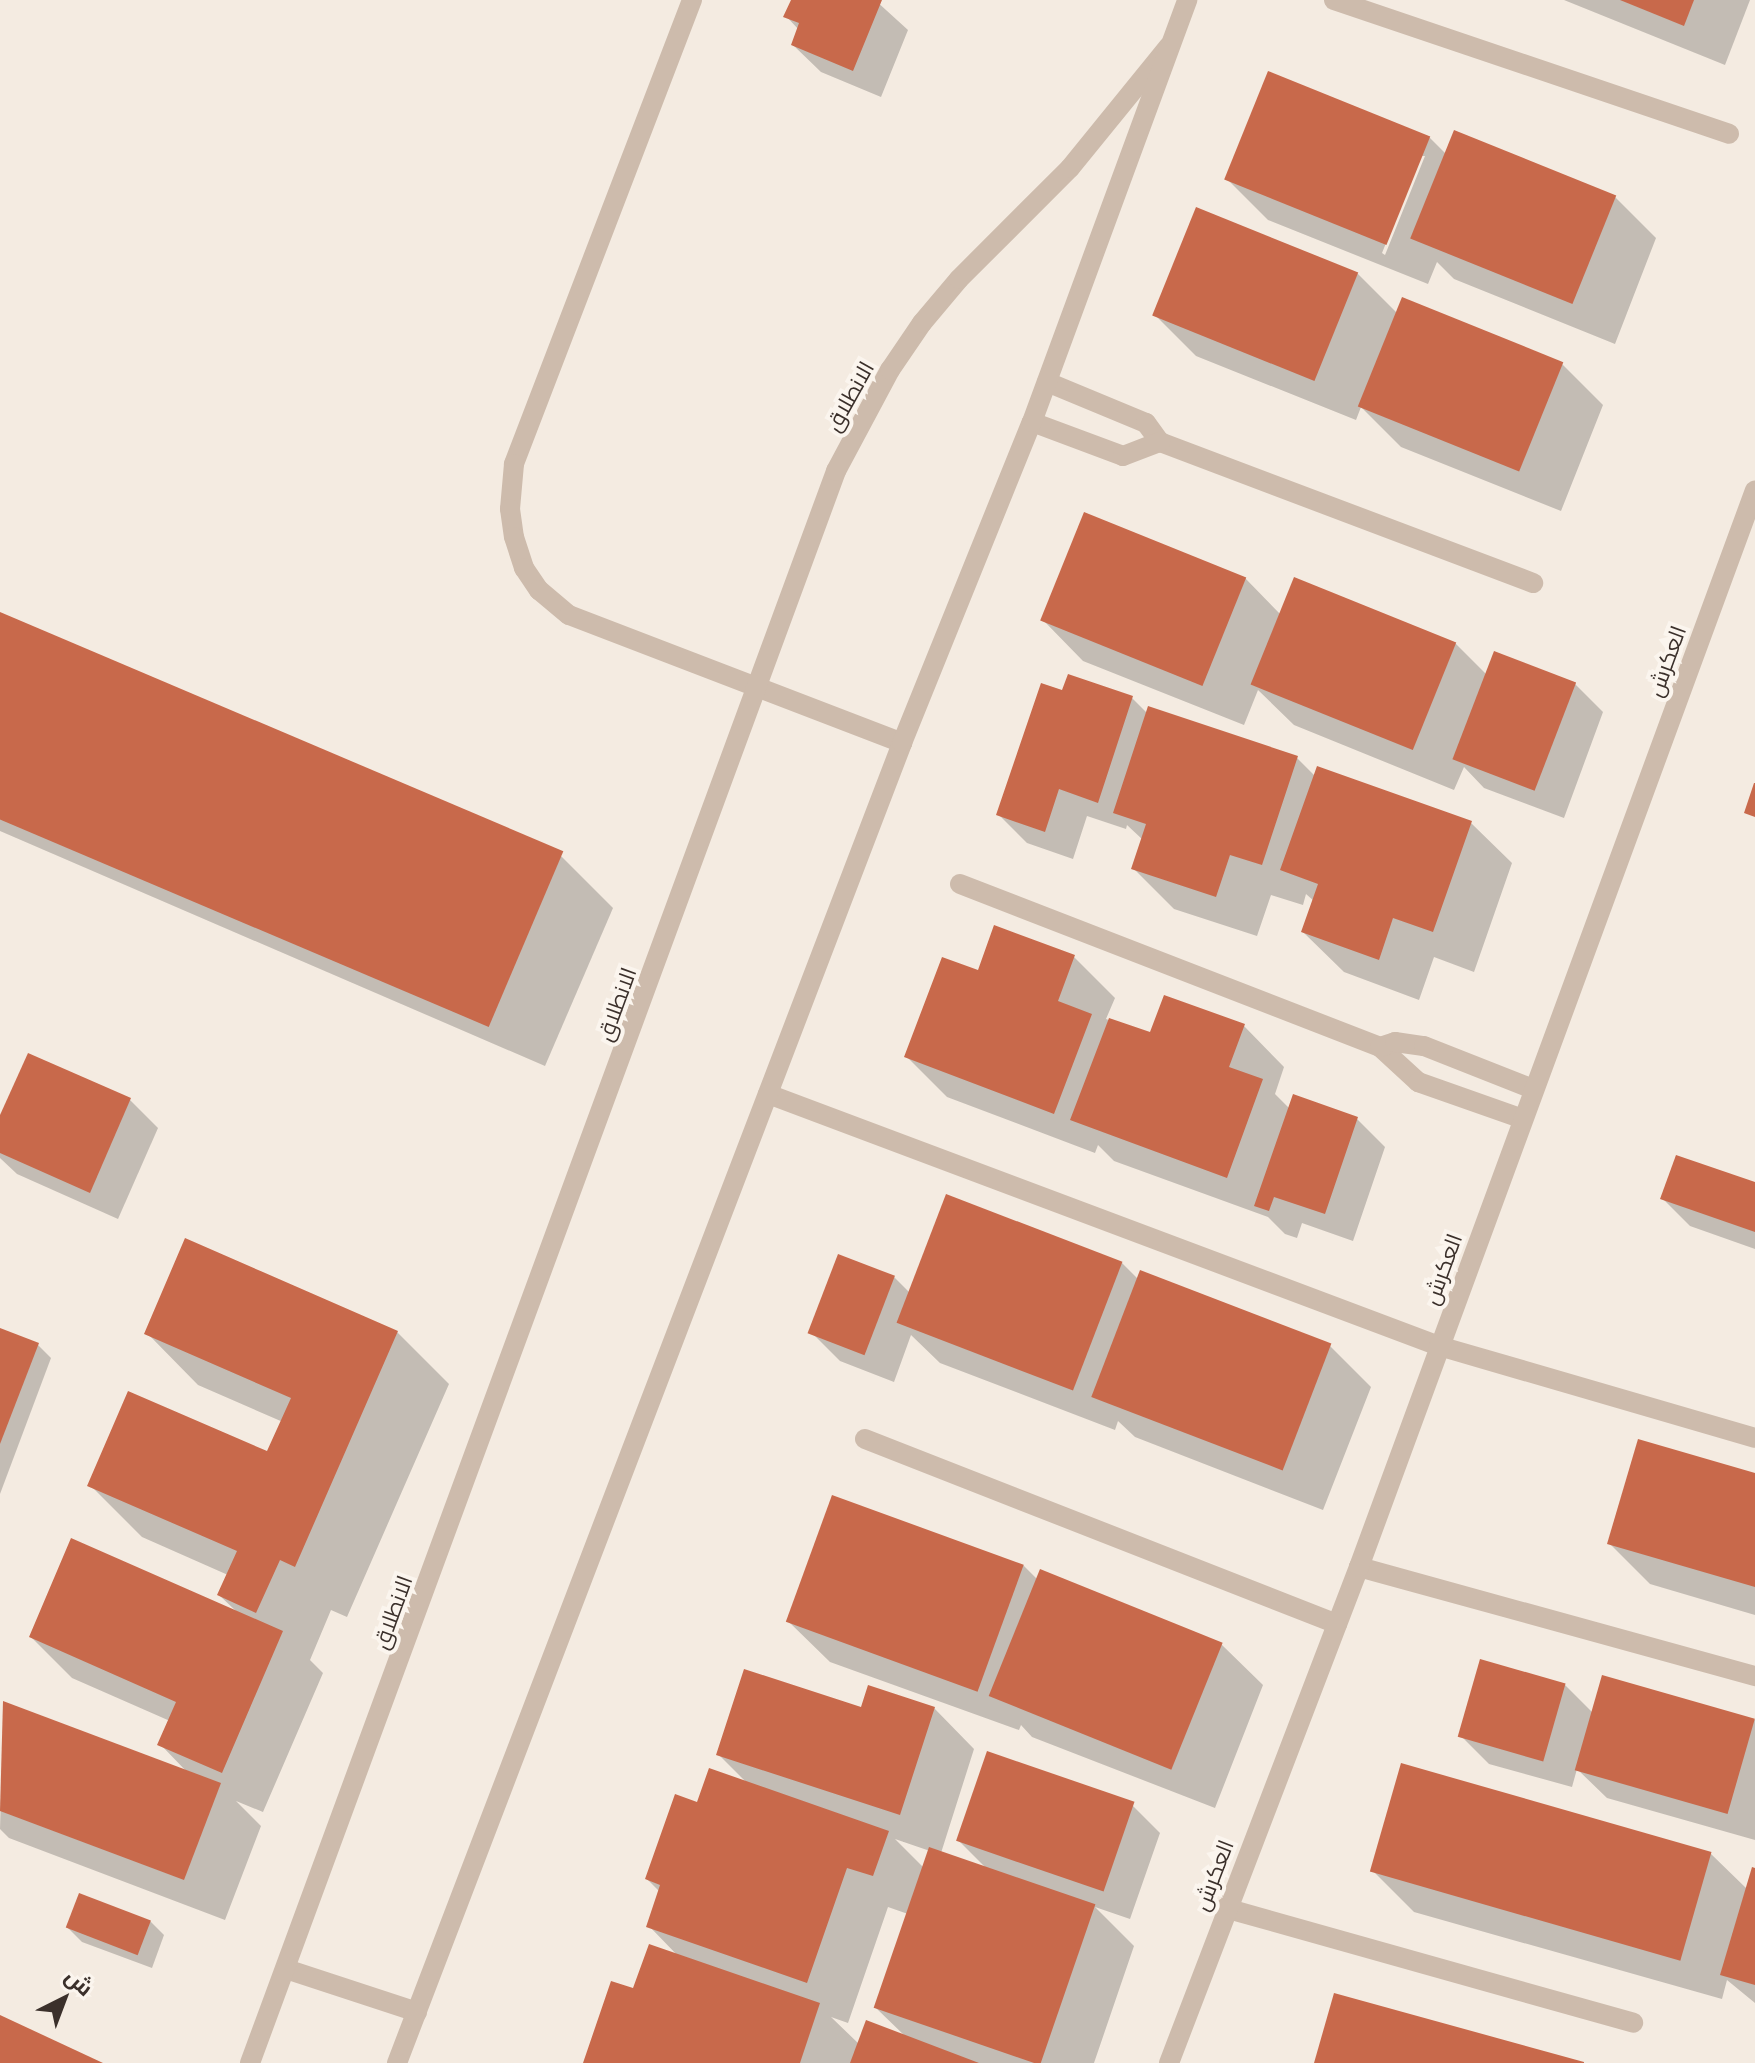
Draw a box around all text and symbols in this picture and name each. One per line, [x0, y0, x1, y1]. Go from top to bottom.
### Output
street label: الانطلاق [819, 356, 879, 436]
street label: العكرش [1641, 622, 1691, 700]
street label: الانطلاق [591, 964, 641, 1044]
street label: العكرش [1417, 1230, 1467, 1308]
street label: الانطلاق [367, 1572, 417, 1652]
street label: العكرش [1187, 1836, 1239, 1914]
north arrow [24, 1959, 104, 2039]
text: ش [60, 1961, 101, 2002]

